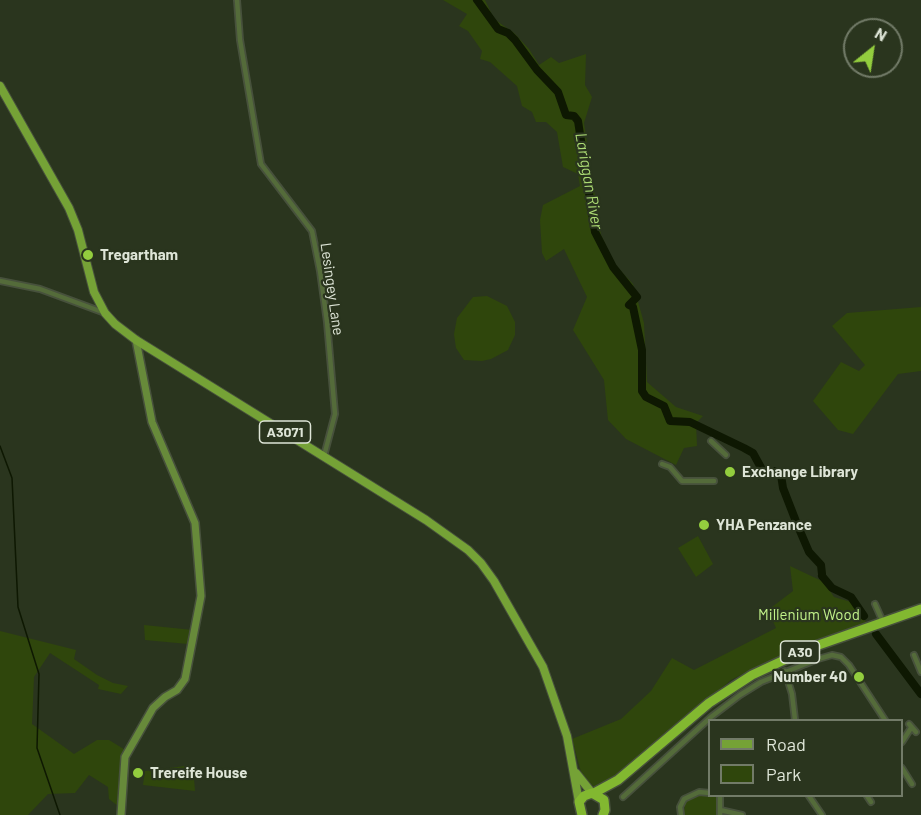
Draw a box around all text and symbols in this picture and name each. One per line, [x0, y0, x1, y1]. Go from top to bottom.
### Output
north arrow [843, 18, 903, 78]
text: N [872, 23, 891, 45]
water label: Lariggan River [571, 131, 607, 231]
street label: Lesingey Lane [317, 241, 347, 337]
place label: Tregartham [100, 246, 178, 264]
marker: Tregartham [81, 248, 95, 262]
road number: A3071 [260, 421, 310, 443]
place label: Exchange Library [742, 463, 858, 481]
marker: Exchange Library [723, 465, 737, 479]
place label: YHA Penzance [716, 516, 812, 534]
marker: YHA Penzance [697, 518, 711, 532]
park label: Millenium Wood [758, 606, 860, 624]
road number: A30 [780, 641, 820, 663]
place label: Number 40 [773, 668, 847, 686]
marker: Number 40 [852, 670, 866, 684]
legend [708, 719, 903, 797]
text: Road [766, 733, 806, 755]
text: Park [766, 763, 801, 785]
place label: Trereife House [150, 764, 247, 782]
marker: Trereife House [131, 766, 145, 780]

